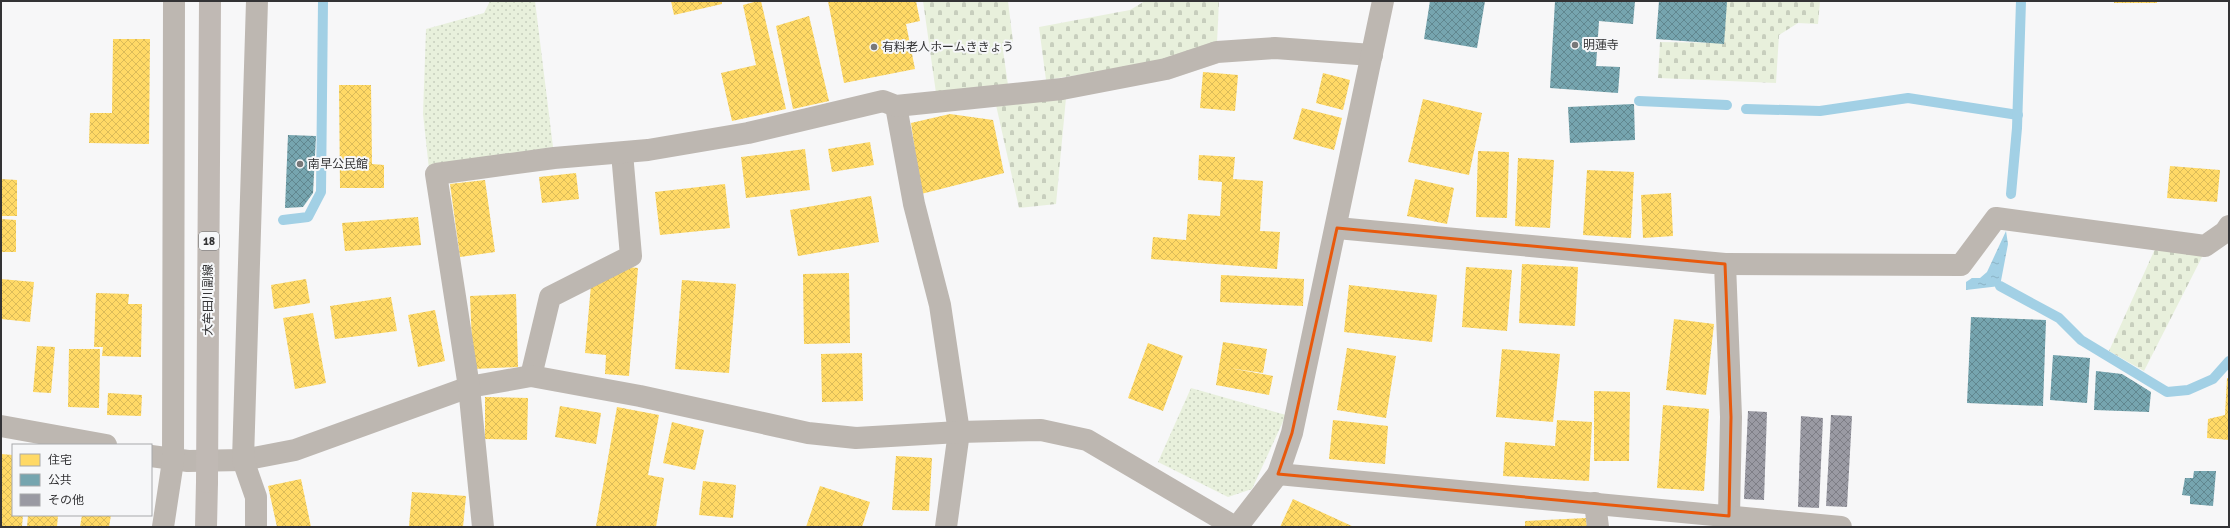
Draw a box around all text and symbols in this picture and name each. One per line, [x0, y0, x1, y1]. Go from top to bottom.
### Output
place label: 明蓮寺 [1583, 38, 1619, 53]
place label: 有料老人ホームききょう [882, 40, 1014, 55]
marker: 明蓮寺 [1570, 40, 1580, 50]
marker: 有料老人ホームききょう [869, 42, 879, 52]
place label: 南早公民館 [308, 157, 368, 172]
marker: 南早公民館 [295, 159, 305, 169]
road number: 18 [199, 232, 219, 250]
street label: 大牟田川副線 [201, 264, 216, 336]
legend [12, 444, 152, 516]
text: 住宅 [48, 453, 72, 468]
text: 公共 [48, 473, 72, 488]
text: その他 [48, 493, 84, 508]

